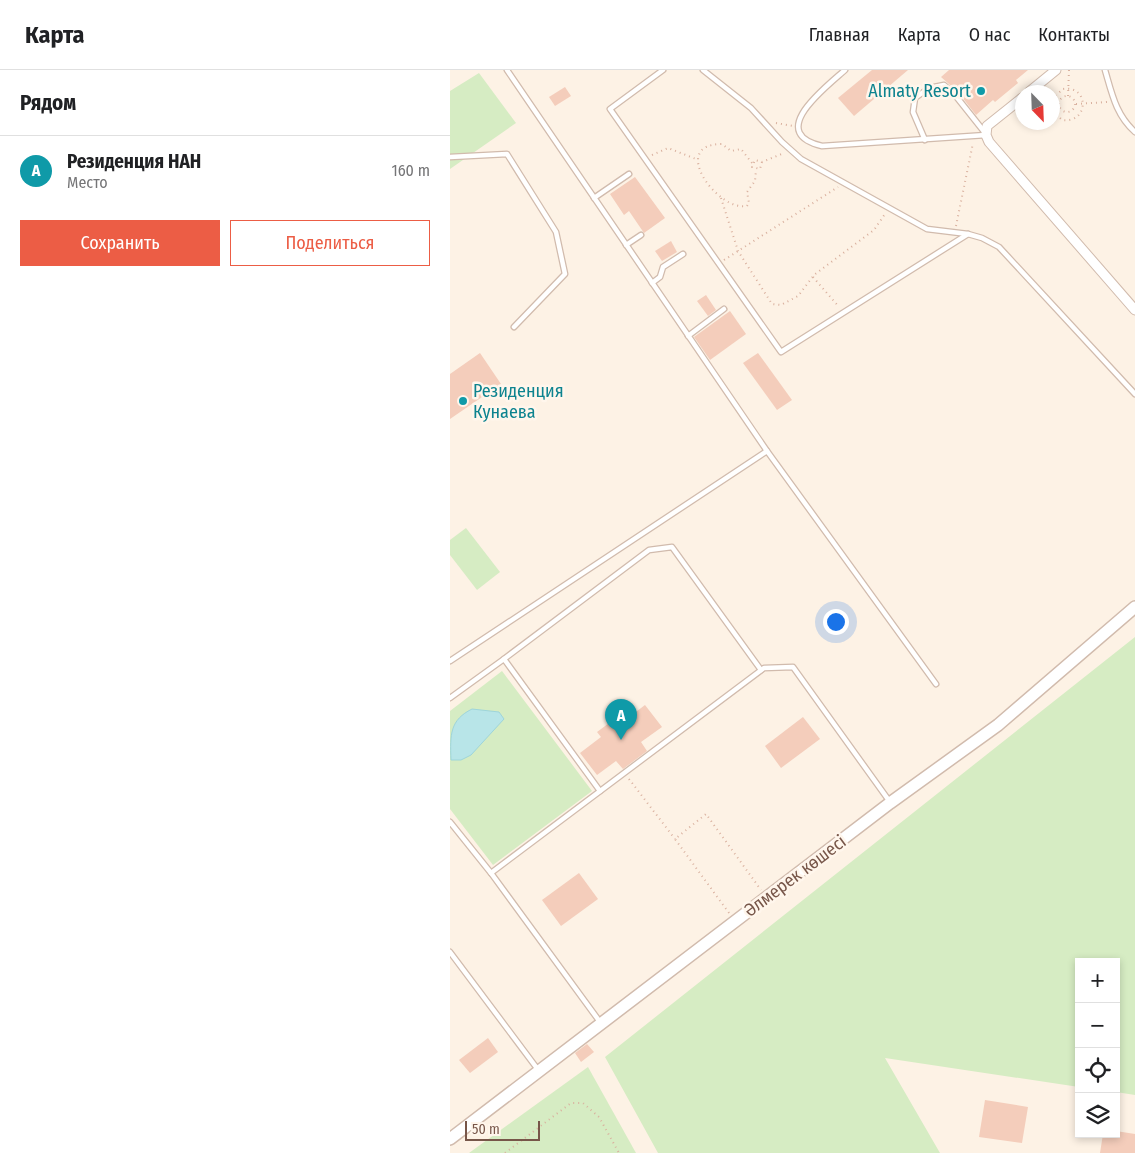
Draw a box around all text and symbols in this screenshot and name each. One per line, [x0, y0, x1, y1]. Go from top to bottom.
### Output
text: Карта [25, 21, 84, 49]
text: Главная [809, 24, 870, 46]
text: Карта [898, 24, 941, 46]
text: О нас [969, 24, 1010, 46]
text: Контакты [1038, 24, 1110, 46]
place label: Almaty Resort [868, 80, 971, 102]
marker: Almaty Resort [975, 85, 987, 97]
north arrow [1015, 85, 1060, 130]
text: Рядом [20, 90, 76, 116]
text: Резиденция НАН [67, 150, 201, 173]
text: A [32, 161, 40, 180]
text: 160 m [391, 161, 430, 180]
text: Место [67, 173, 108, 192]
button: Сохранить [20, 220, 220, 266]
button: Поделиться [230, 220, 430, 266]
place label: Резиденция Кунаева [473, 380, 564, 423]
marker: Резиденция Кунаева [457, 395, 469, 407]
your location [823, 609, 849, 635]
pin: A [605, 699, 637, 740]
street label: Әлмерек көшесі [740, 830, 850, 922]
map controls [1075, 958, 1120, 1138]
button: + [1075, 958, 1120, 1003]
button: − [1075, 1003, 1120, 1048]
button: locate [1075, 1048, 1120, 1093]
button: layers [1075, 1093, 1120, 1138]
scale bar [465, 1118, 540, 1141]
text: 50 m [472, 1121, 500, 1138]

